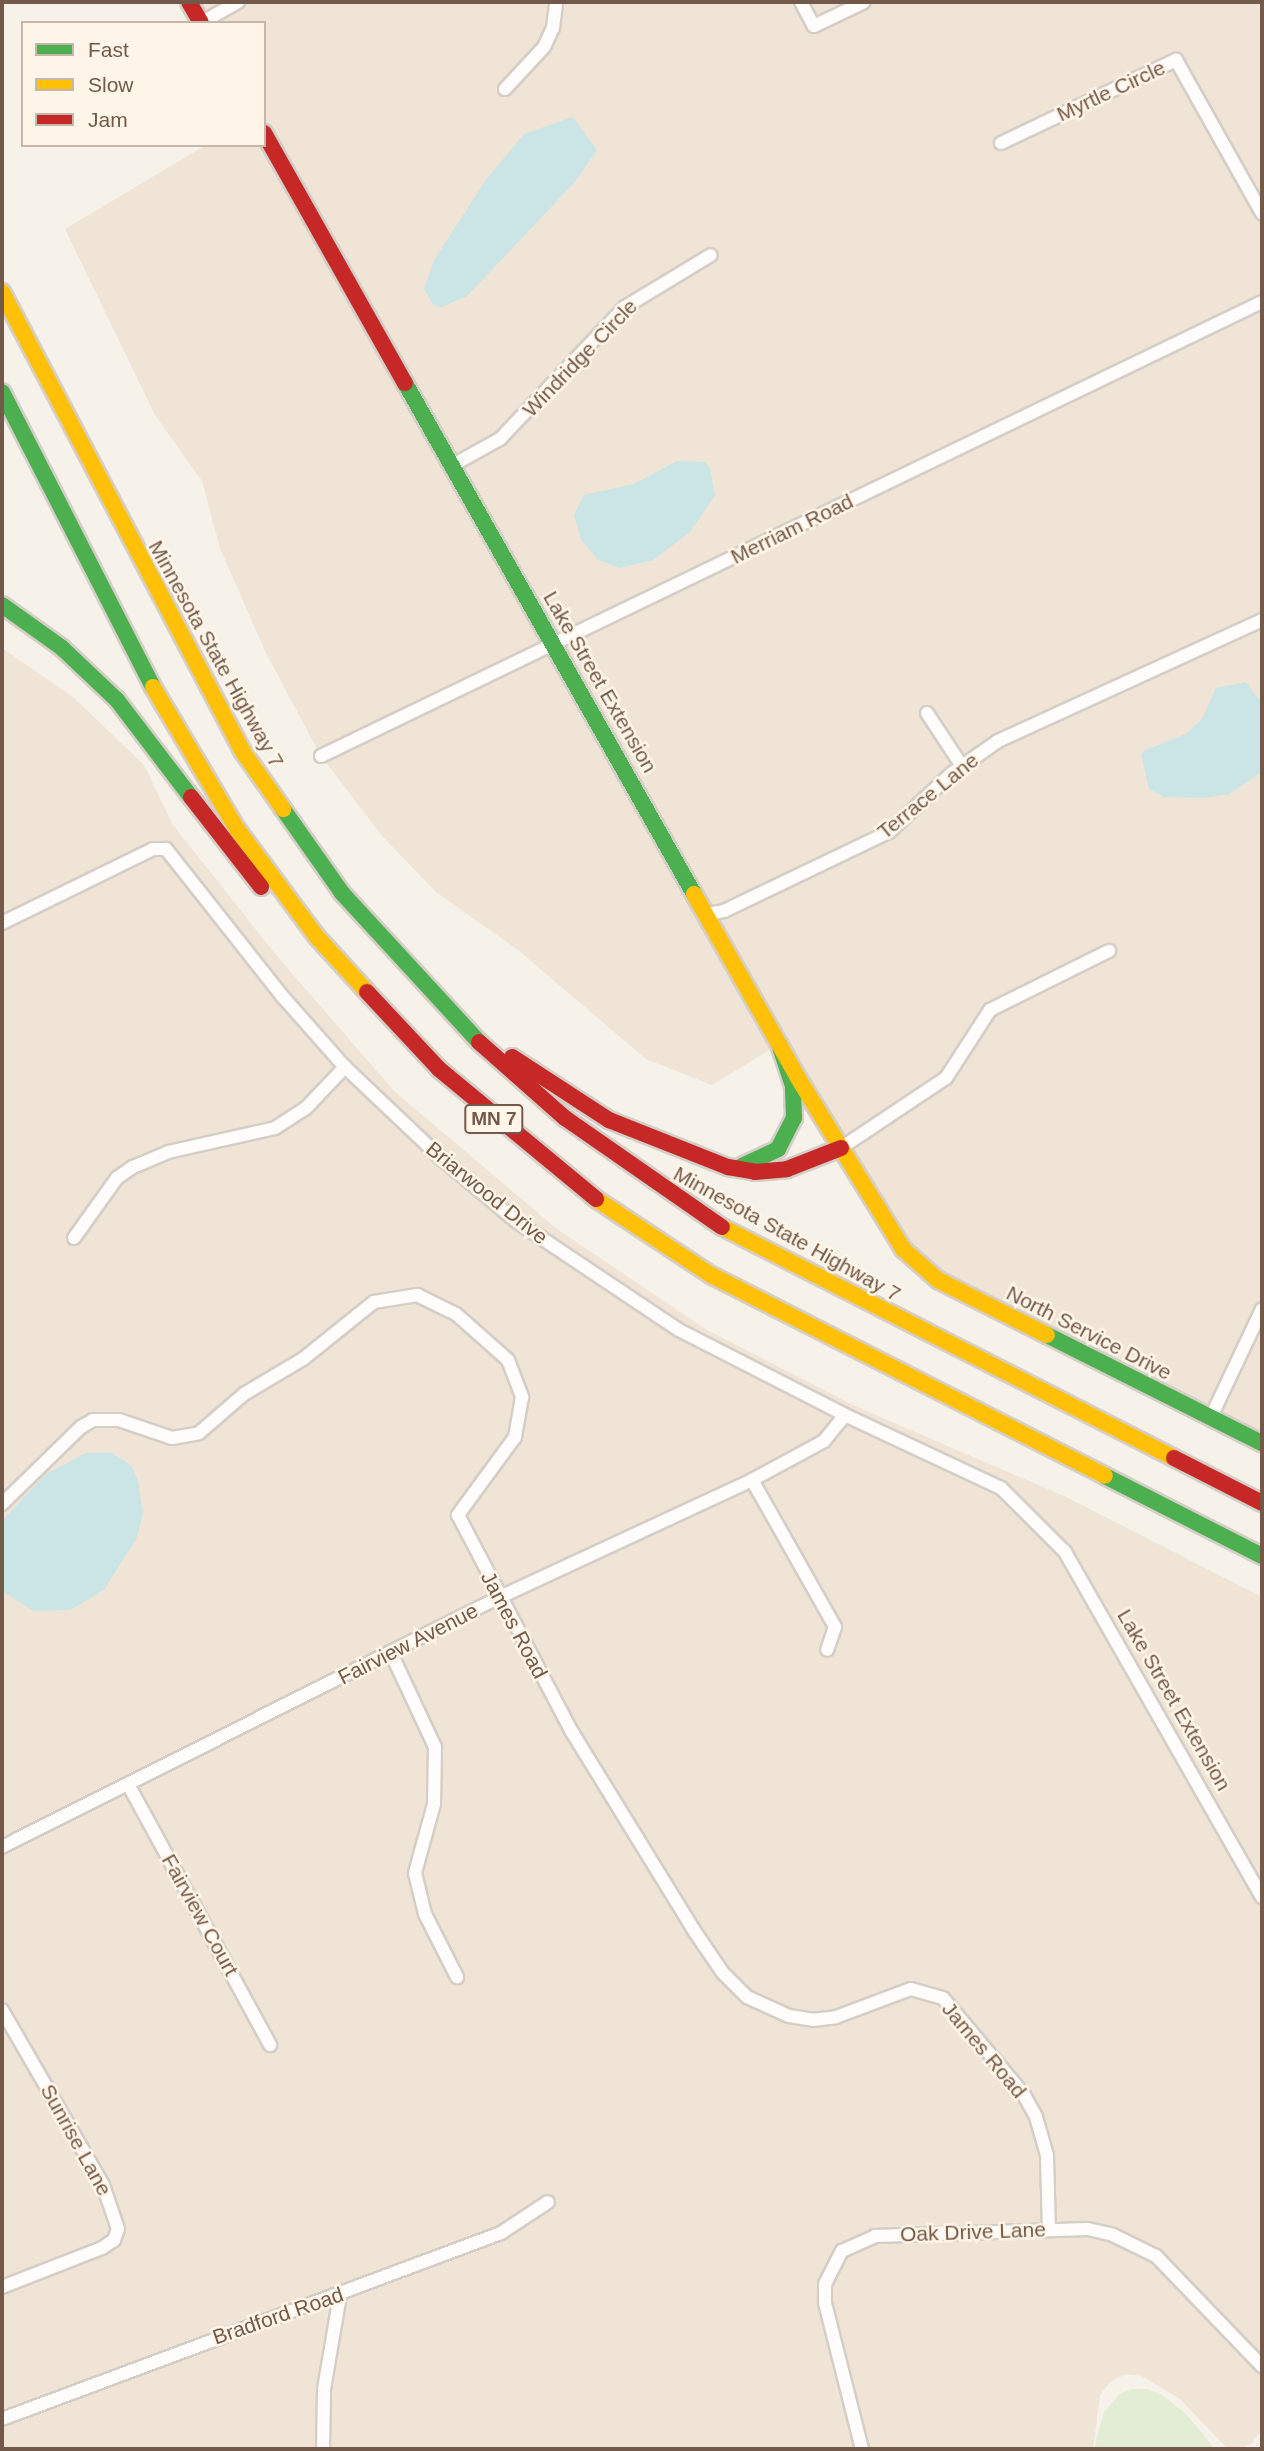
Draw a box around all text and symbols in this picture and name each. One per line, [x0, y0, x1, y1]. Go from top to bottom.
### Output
legend [21, 21, 266, 147]
text: Fast [88, 38, 129, 61]
street label: Myrtle Circle [1053, 55, 1169, 127]
text: Slow [88, 73, 134, 96]
text: Jam [88, 108, 128, 131]
street label: Windridge Circle [517, 294, 643, 422]
street label: Merriam Road [727, 489, 857, 569]
street label: Minnesota State Highway 7 [143, 536, 289, 772]
street label: Lake Street Extension [538, 587, 662, 777]
street label: Terrace Lane [872, 748, 984, 844]
road number: MN 7 [464, 1104, 524, 1134]
street label: Briarwood Drive [421, 1136, 553, 1250]
street label: Minnesota State Highway 7 [669, 1161, 905, 1307]
street label: North Service Drive [1002, 1280, 1176, 1386]
street label: James Road [475, 1567, 553, 1683]
street label: Fairview Avenue [333, 1598, 483, 1690]
street label: Lake Street Extension [1112, 1605, 1236, 1795]
street label: Fairview Court [156, 1850, 244, 1980]
street label: James Road [936, 1997, 1032, 2103]
street label: Sunrise Lane [35, 2080, 117, 2200]
street label: Oak Drive Lane [900, 2217, 1046, 2247]
street label: Bradford Road [209, 2282, 347, 2350]

